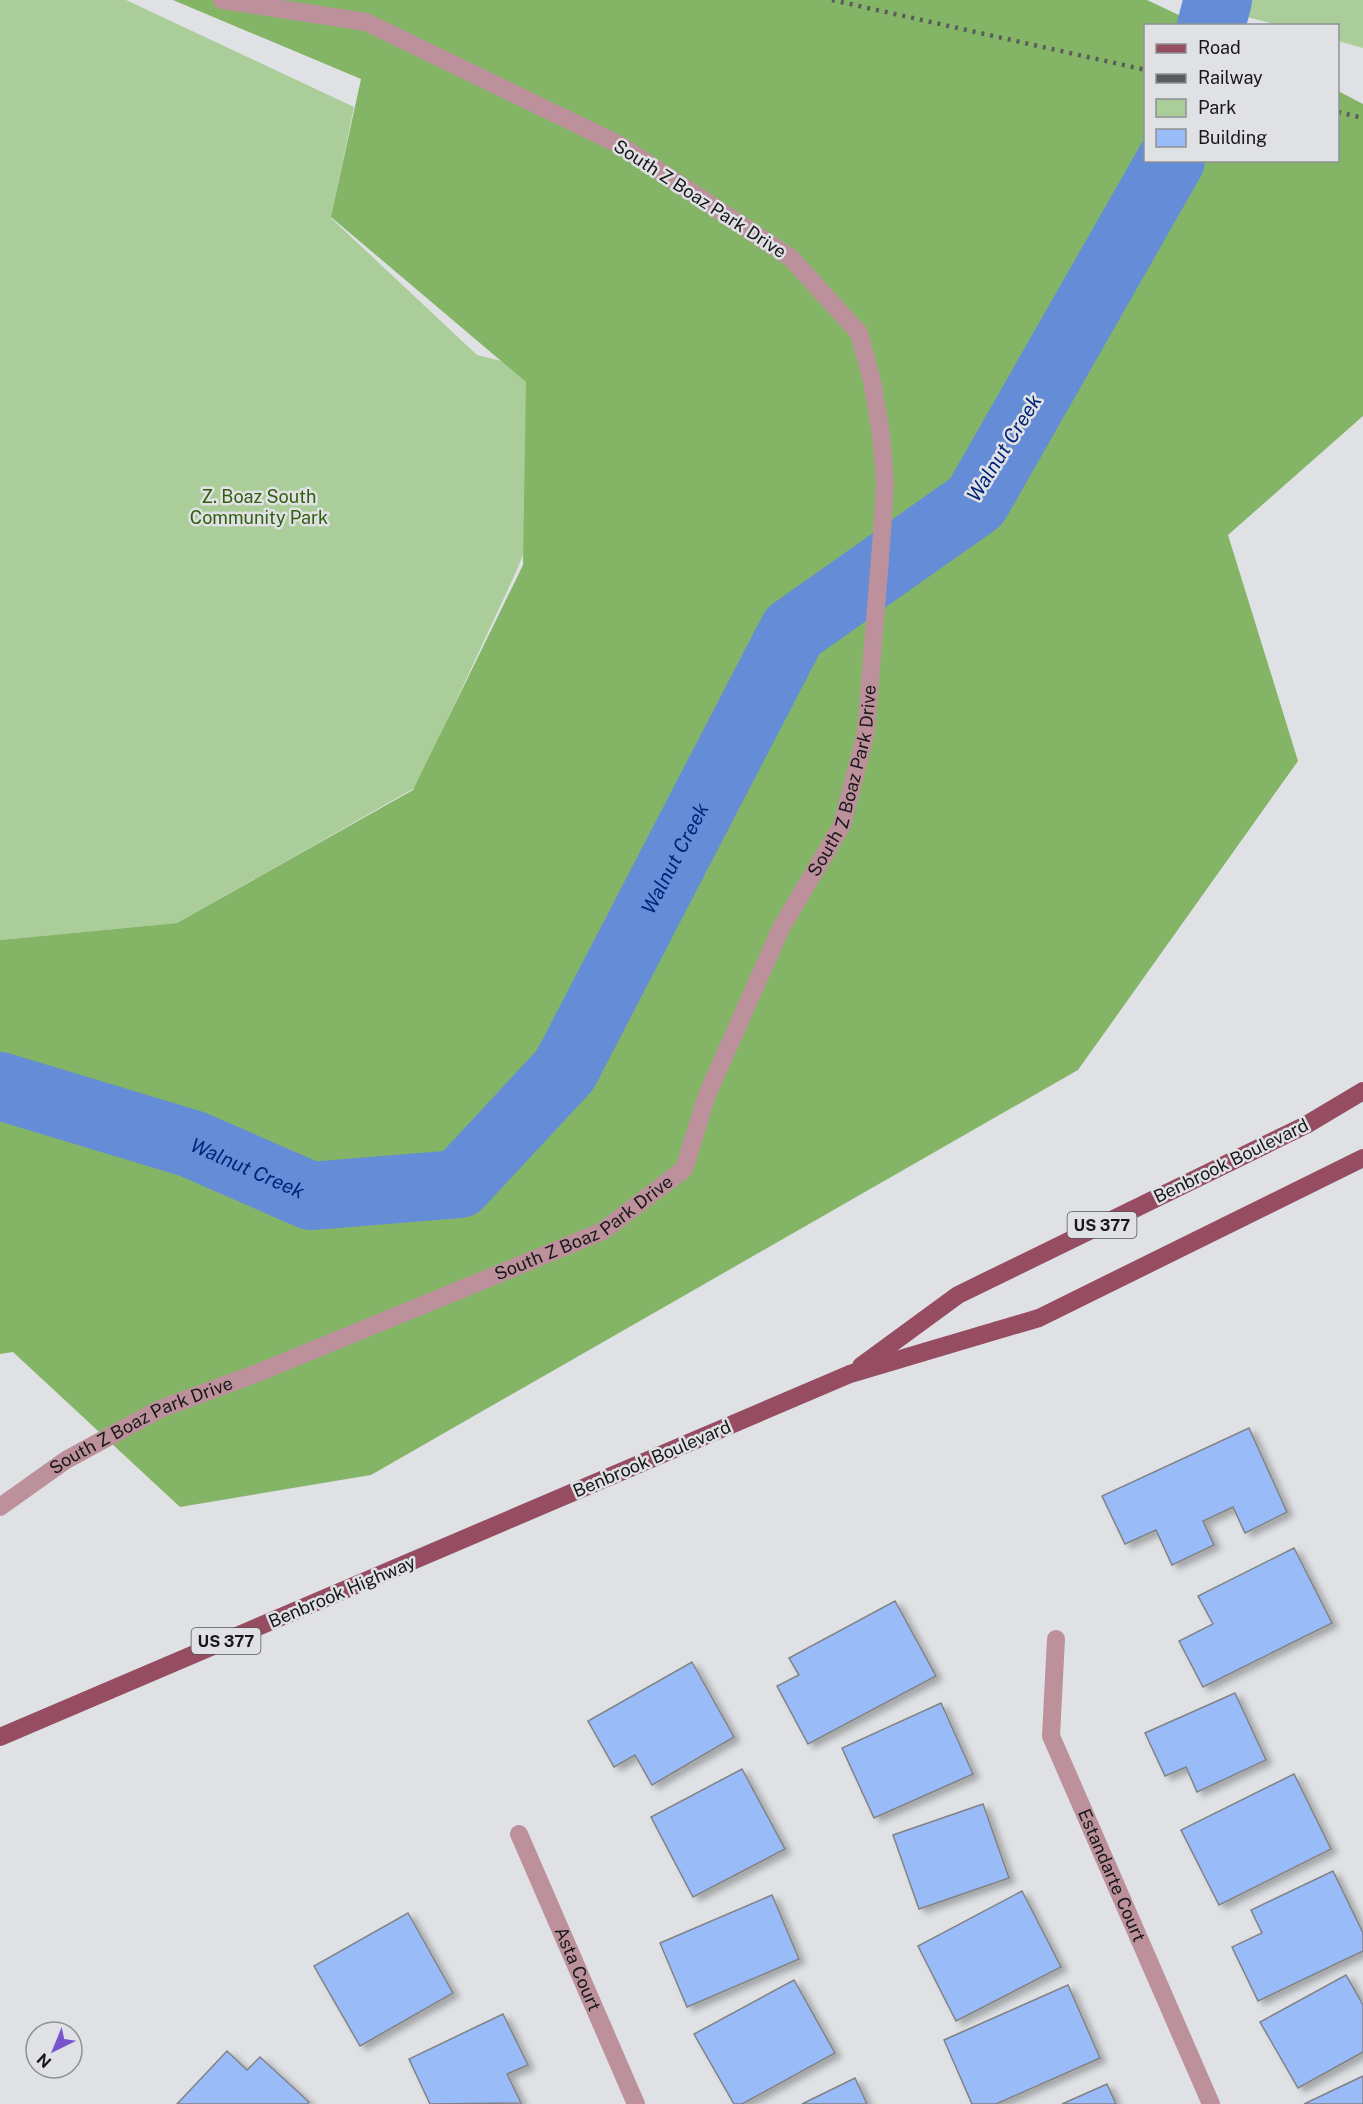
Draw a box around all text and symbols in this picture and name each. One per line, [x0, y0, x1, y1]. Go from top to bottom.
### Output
legend [1144, 24, 1339, 162]
text: Road [1198, 37, 1241, 58]
text: Railway [1198, 67, 1263, 88]
text: Park [1198, 97, 1236, 118]
text: Building [1198, 127, 1267, 148]
street label: South Z Boaz Park Drive [610, 135, 790, 262]
water label: Walnut Creek [962, 390, 1047, 506]
park label: Z. Boaz South Community Park [190, 486, 328, 528]
street label: South Z Boaz Park Drive [803, 684, 880, 880]
water label: Walnut Creek [636, 799, 714, 918]
street label: Benbrook Boulevard [1150, 1114, 1312, 1207]
water label: Walnut Creek [187, 1133, 308, 1204]
street label: South Z Boaz Park Drive [491, 1170, 677, 1284]
road number: US 377 [1068, 1212, 1136, 1238]
street label: South Z Boaz Park Drive [45, 1372, 235, 1478]
street label: Benbrook Boulevard [570, 1416, 734, 1501]
street label: Benbrook Highway [265, 1551, 419, 1632]
road number: US 377 [192, 1628, 260, 1654]
street label: Estandarte Court [1074, 1805, 1150, 1945]
street label: Asta Court [550, 1923, 605, 2014]
north arrow [24, 2020, 84, 2080]
text: N [33, 2049, 55, 2072]

